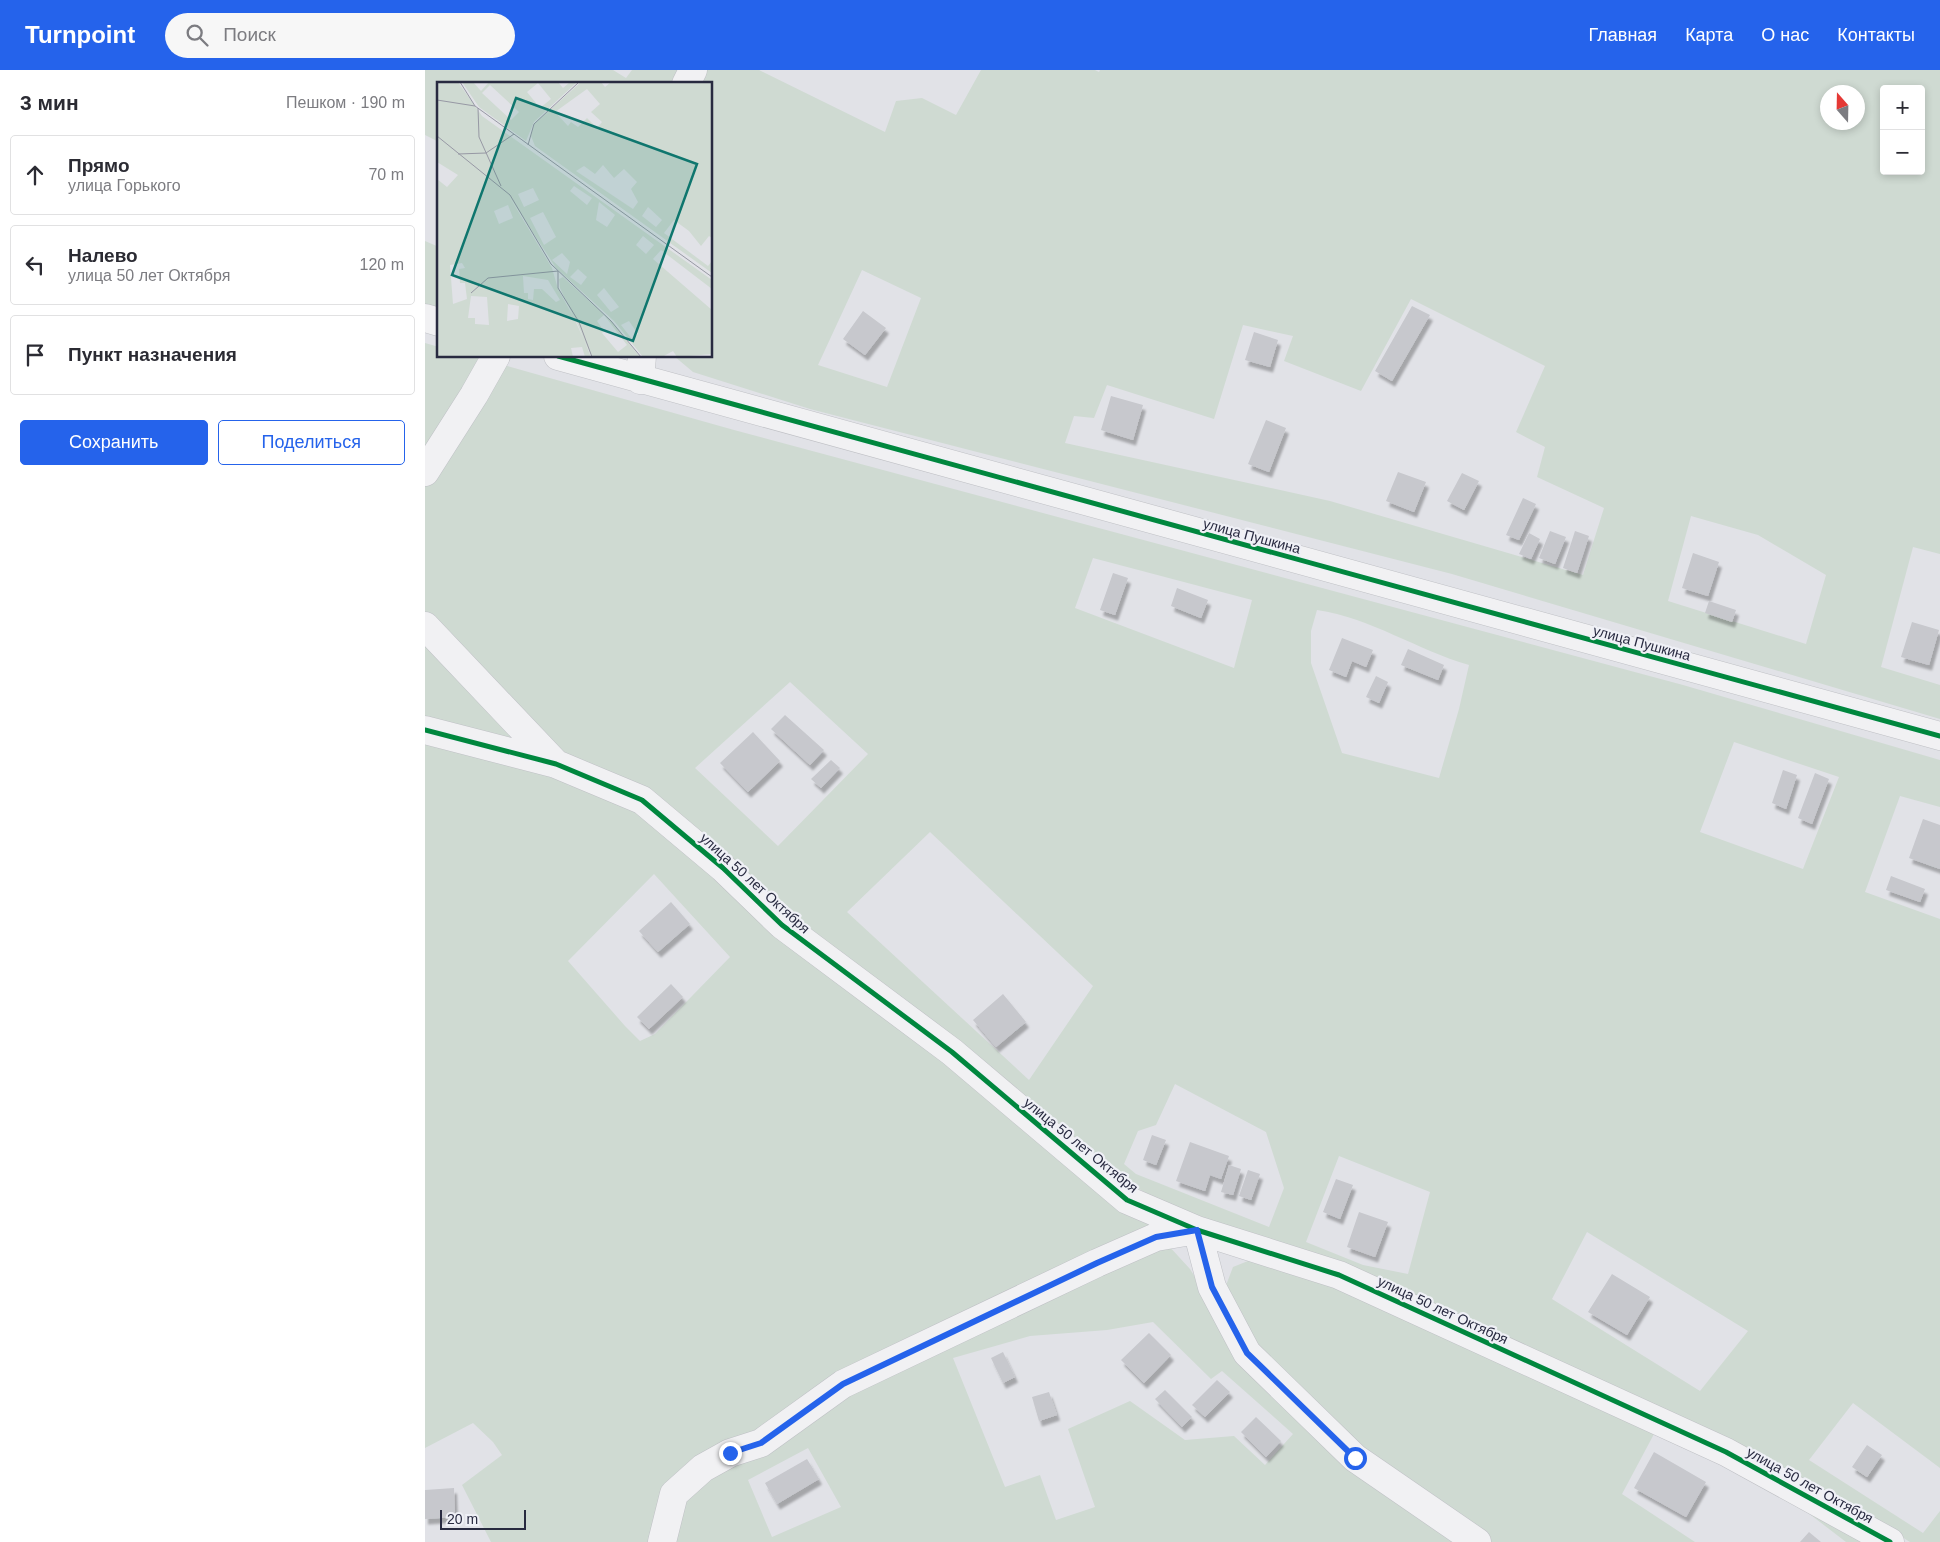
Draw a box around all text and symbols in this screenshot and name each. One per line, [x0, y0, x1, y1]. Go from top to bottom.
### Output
search box [165, 13, 515, 58]
text: Turnpoint [25, 21, 135, 48]
icon: search [183, 21, 211, 49]
text: Поиск [223, 24, 276, 45]
text: Главная [1589, 25, 1657, 45]
text: Карта [1685, 25, 1733, 45]
text: О нас [1761, 25, 1809, 45]
text: Контакты [1837, 25, 1915, 45]
inset map [437, 82, 713, 358]
north arrow [1820, 85, 1865, 130]
map controls [1880, 85, 1925, 175]
button: + [1880, 85, 1925, 130]
text: 3 мин [20, 91, 79, 114]
text: Пешком · 190 m [286, 94, 405, 111]
button: − [1880, 130, 1925, 175]
text: Прямо [68, 155, 130, 176]
icon: ahead [21, 161, 49, 189]
text: 70 m [368, 166, 404, 183]
text: улица Горького [68, 177, 181, 194]
text: Налево [68, 245, 138, 266]
icon: left [21, 251, 49, 279]
text: 120 m [360, 256, 404, 273]
text: улица 50 лет Октября [68, 267, 230, 284]
icon: arrive [21, 341, 49, 369]
text: Пункт назначения [68, 344, 237, 365]
button: Сохранить [20, 420, 208, 465]
button: Поделиться [218, 420, 405, 465]
street label: улица Пушкина [1202, 515, 1303, 557]
street label: улица Пушкина [1592, 622, 1693, 664]
street label: улица 50 лет Октября [697, 830, 813, 936]
street label: улица 50 лет Октября [1021, 1094, 1141, 1196]
street label: улица 50 лет Октября [1375, 1273, 1511, 1347]
route end [719, 1442, 742, 1465]
street label: улица 50 лет Октября [1744, 1444, 1876, 1526]
route start [1344, 1447, 1367, 1470]
scale bar [440, 1507, 526, 1530]
text: 20 m [447, 1511, 478, 1527]

